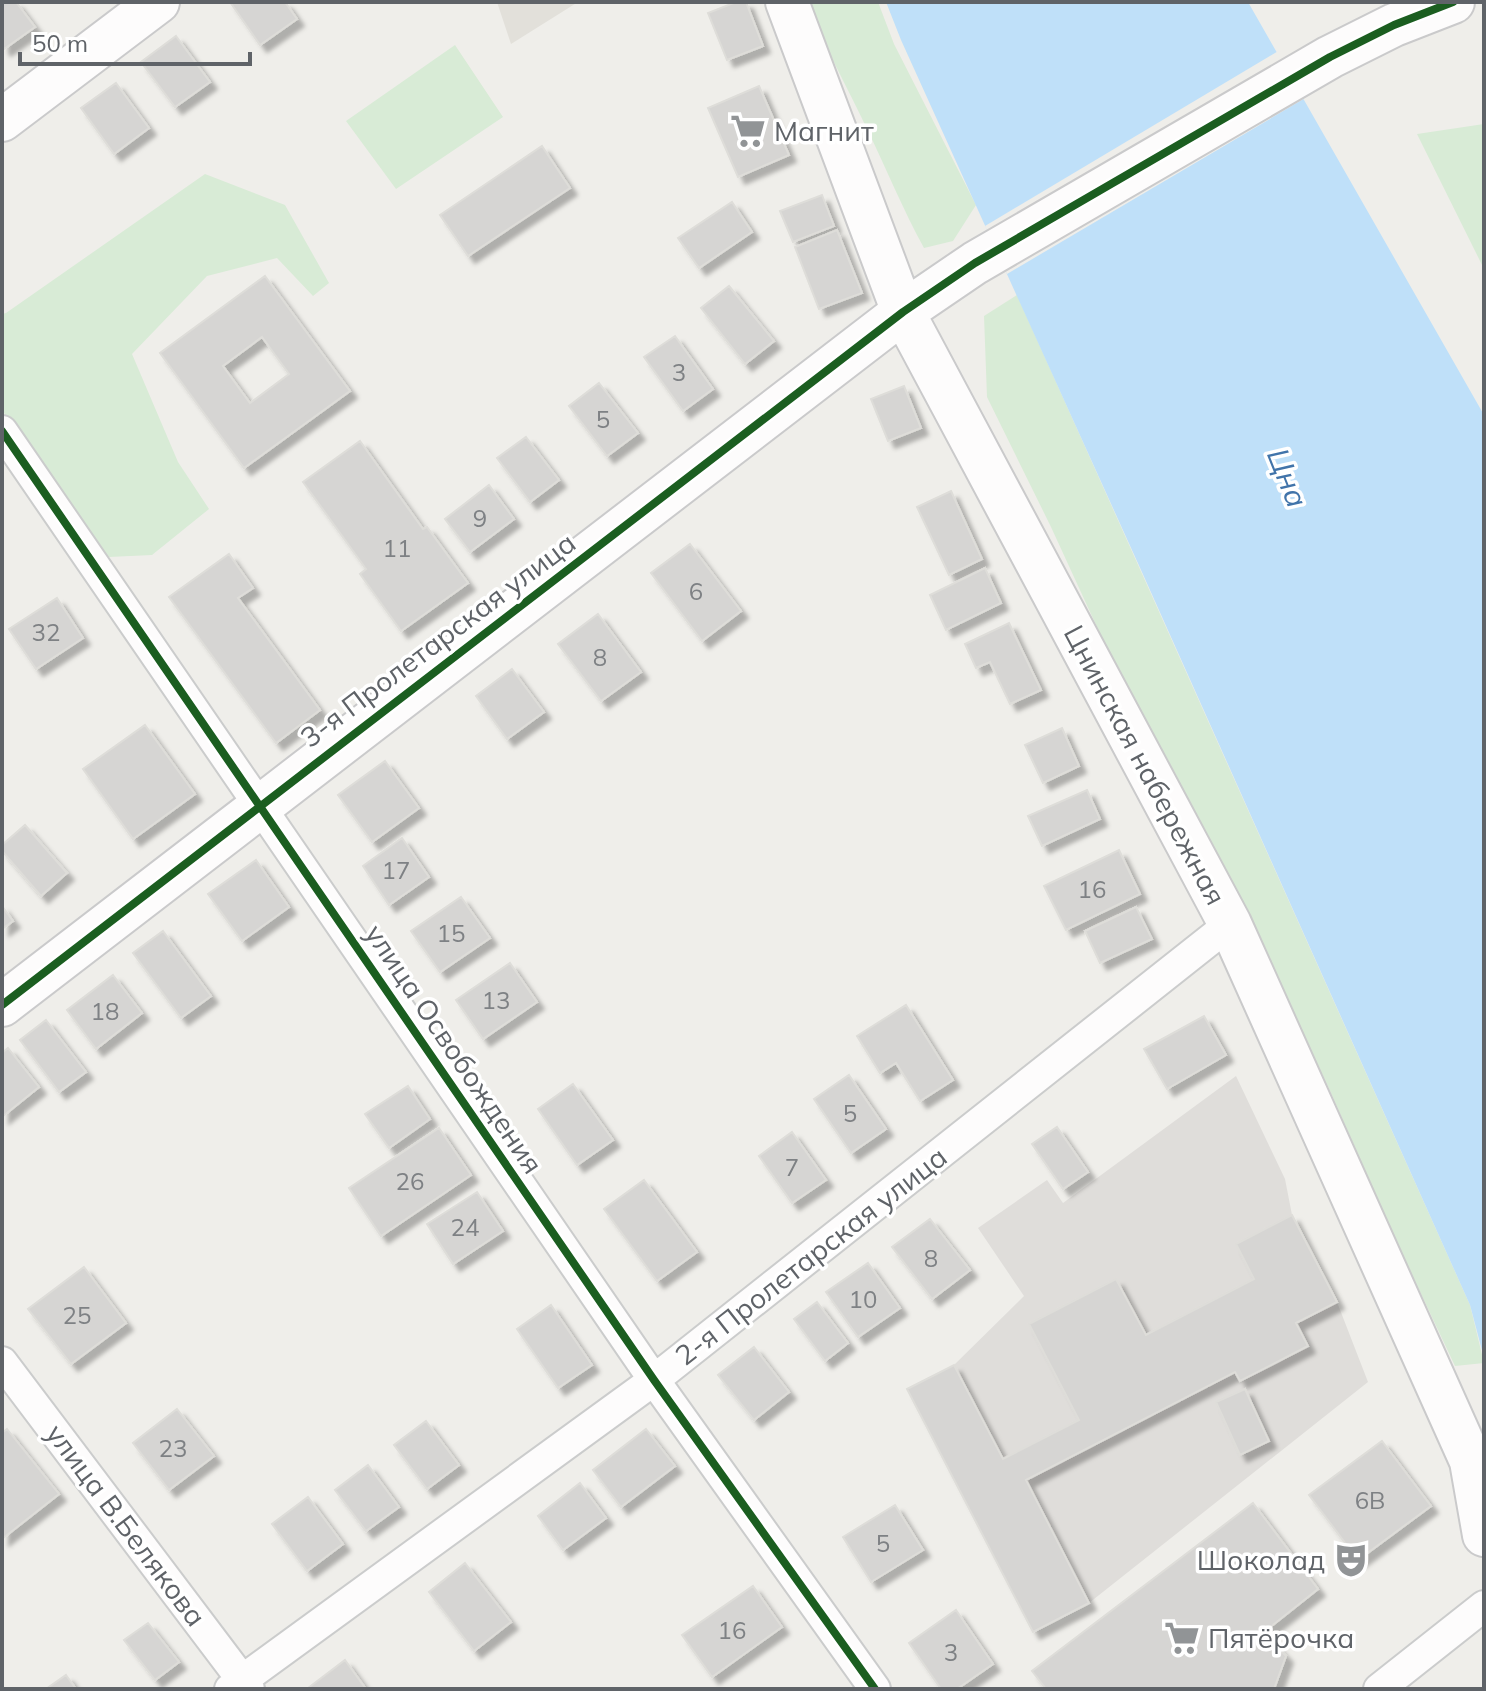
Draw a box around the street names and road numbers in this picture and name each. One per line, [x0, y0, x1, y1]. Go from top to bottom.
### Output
street label: 3-я Пролетарская улица [293, 525, 582, 754]
street label: Цнинская набережная [1057, 619, 1234, 911]
street label: улица Освобождения [358, 917, 551, 1180]
street label: 2-я Пролетарская улица [668, 1139, 954, 1373]
street label: улица В.Белякова [39, 1417, 214, 1633]

